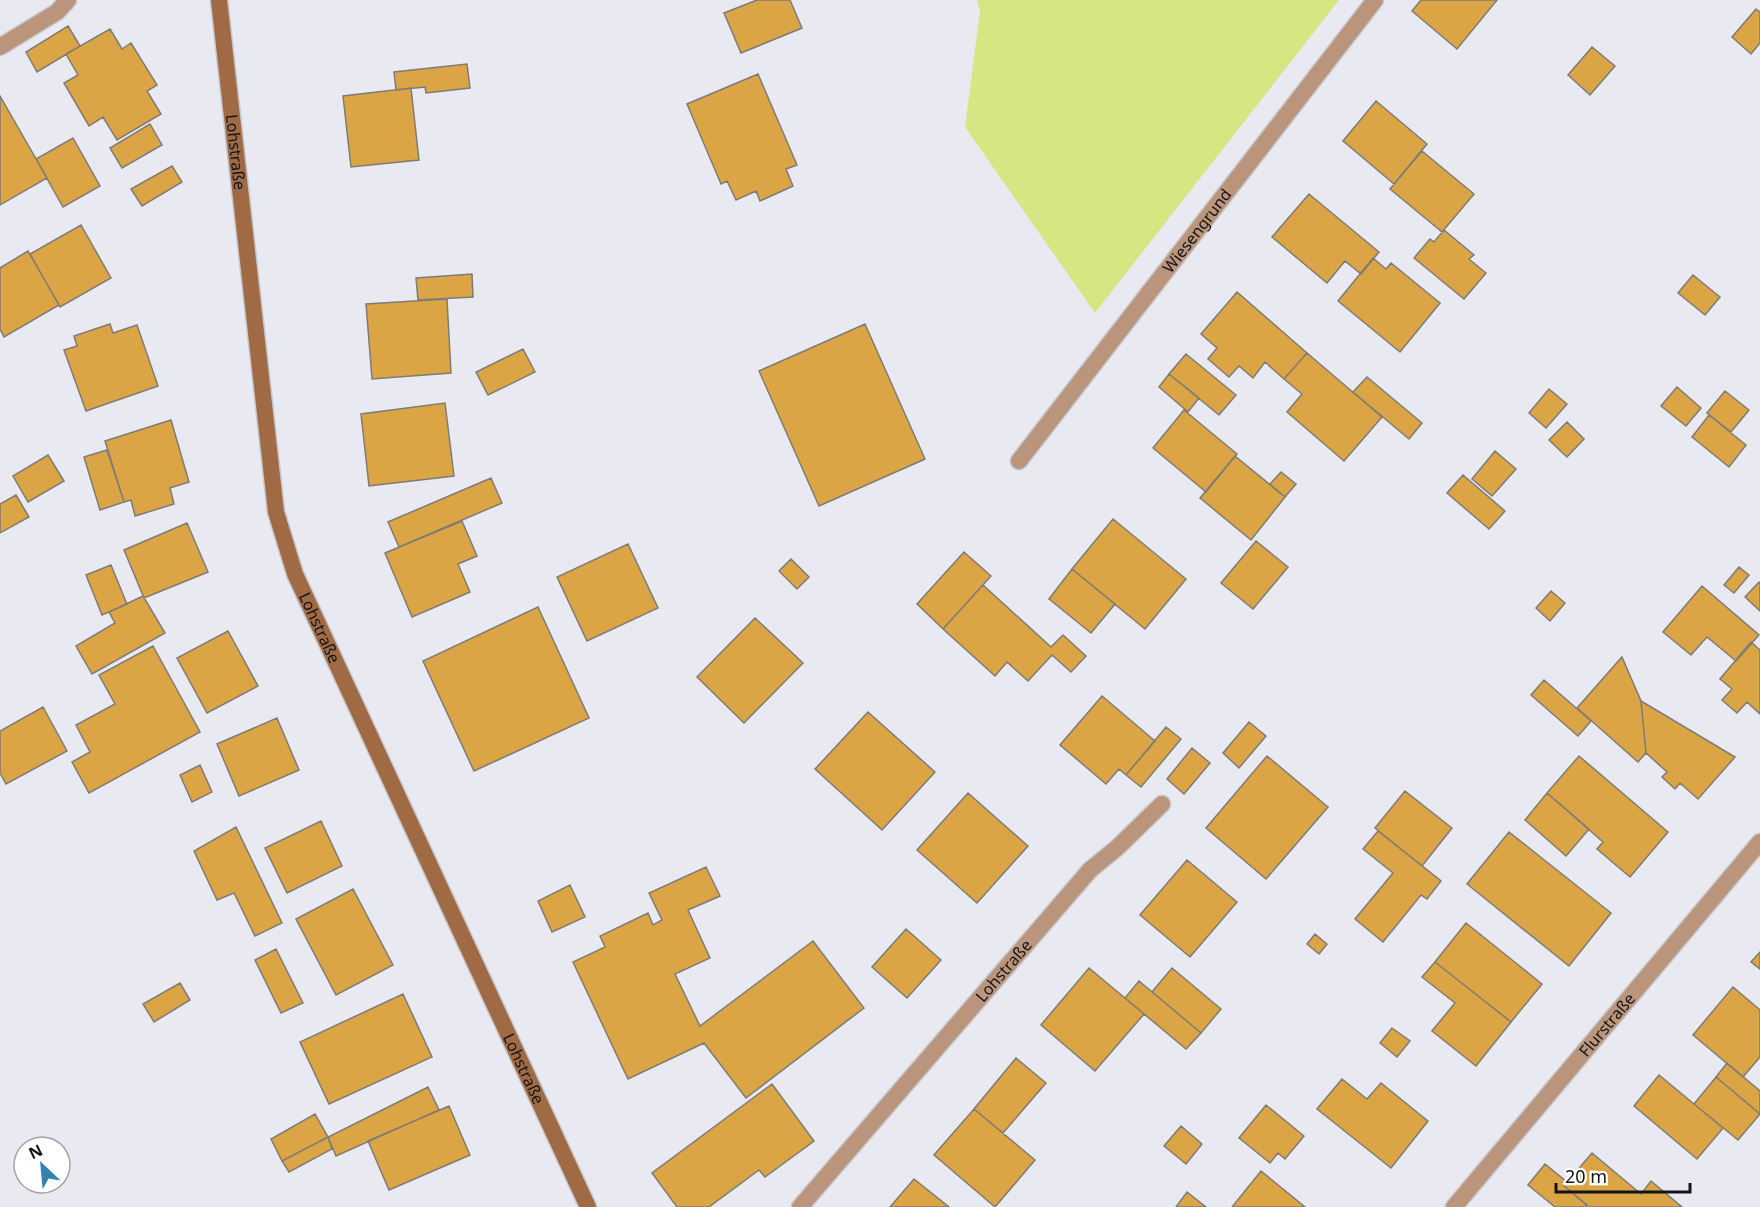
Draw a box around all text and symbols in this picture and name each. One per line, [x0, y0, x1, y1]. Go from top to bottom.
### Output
street label: Lohstraße [221, 113, 251, 191]
street label: Wiesengrund [1157, 184, 1236, 277]
street label: Lohstraße [294, 588, 346, 667]
street label: Lohstraße [970, 935, 1037, 1006]
street label: Flurstraße [1574, 988, 1640, 1061]
street label: Lohstraße [498, 1030, 550, 1108]
north arrow [12, 1135, 72, 1195]
text: N [25, 1139, 46, 1164]
scale bar [1556, 1156, 1690, 1194]
text: 20 m [1565, 1164, 1607, 1188]

